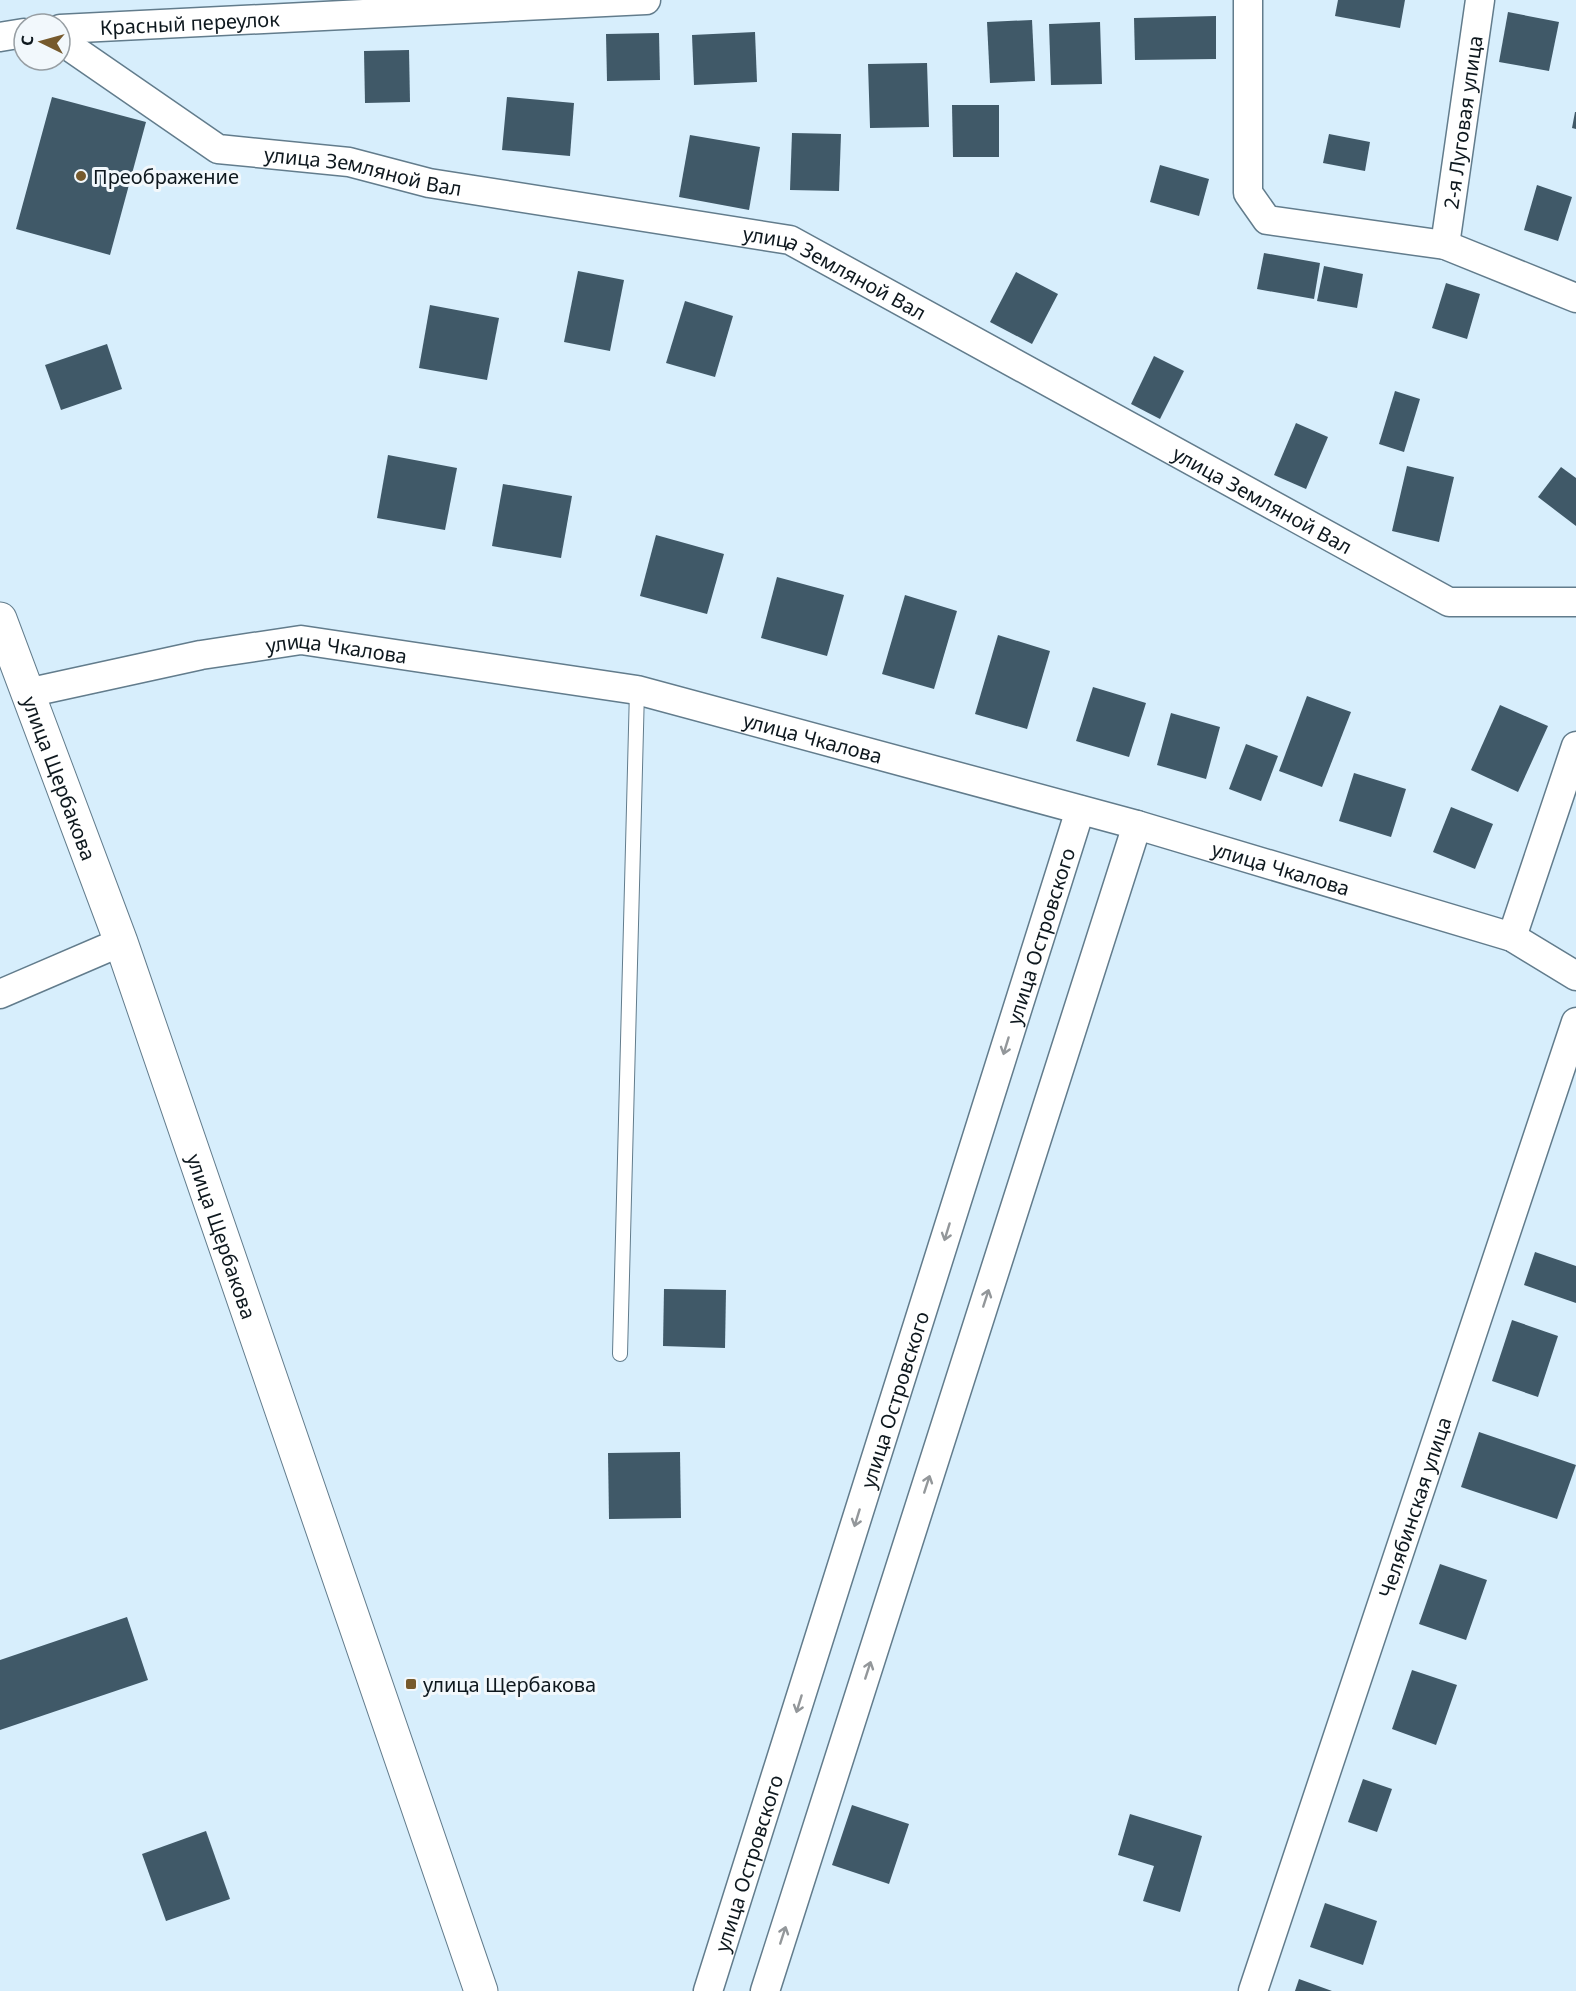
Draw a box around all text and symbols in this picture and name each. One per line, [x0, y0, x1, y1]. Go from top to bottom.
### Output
street label: Красный переулок [99, 5, 281, 41]
north arrow [12, 12, 72, 72]
street label: 2-я Луговая улица [1437, 34, 1488, 211]
text: С [16, 35, 38, 47]
street label: улица Земляной Вал [263, 140, 464, 202]
place label: Преображение [93, 163, 239, 190]
marker: Преображение [74, 169, 88, 183]
street label: улица Земляной Вал [741, 219, 931, 326]
street label: улица Земляной Вал [1168, 439, 1357, 560]
street label: улица Чкалова [264, 626, 409, 669]
street label: улица Щербакова [17, 692, 103, 864]
street label: улица Чкалова [740, 706, 885, 769]
street label: улица Чкалова [1209, 835, 1353, 901]
street label: улица Островского [1000, 844, 1081, 1028]
one-way arrow [1000, 1036, 1011, 1055]
street label: улица Щербакова [181, 1150, 263, 1323]
one-way arrow [941, 1222, 952, 1241]
one-way arrow [982, 1289, 993, 1308]
street label: улица Островского [854, 1308, 935, 1492]
street label: Челябинская улица [1372, 1413, 1457, 1601]
one-way arrow [922, 1475, 933, 1494]
one-way arrow [851, 1508, 862, 1527]
one-way arrow [863, 1661, 874, 1680]
place label: улица Щербакова [423, 1671, 596, 1698]
marker: улица Щербакова [404, 1677, 418, 1691]
one-way arrow [793, 1694, 804, 1713]
street label: улица Островского [708, 1771, 789, 1955]
one-way arrow [778, 1926, 789, 1945]

